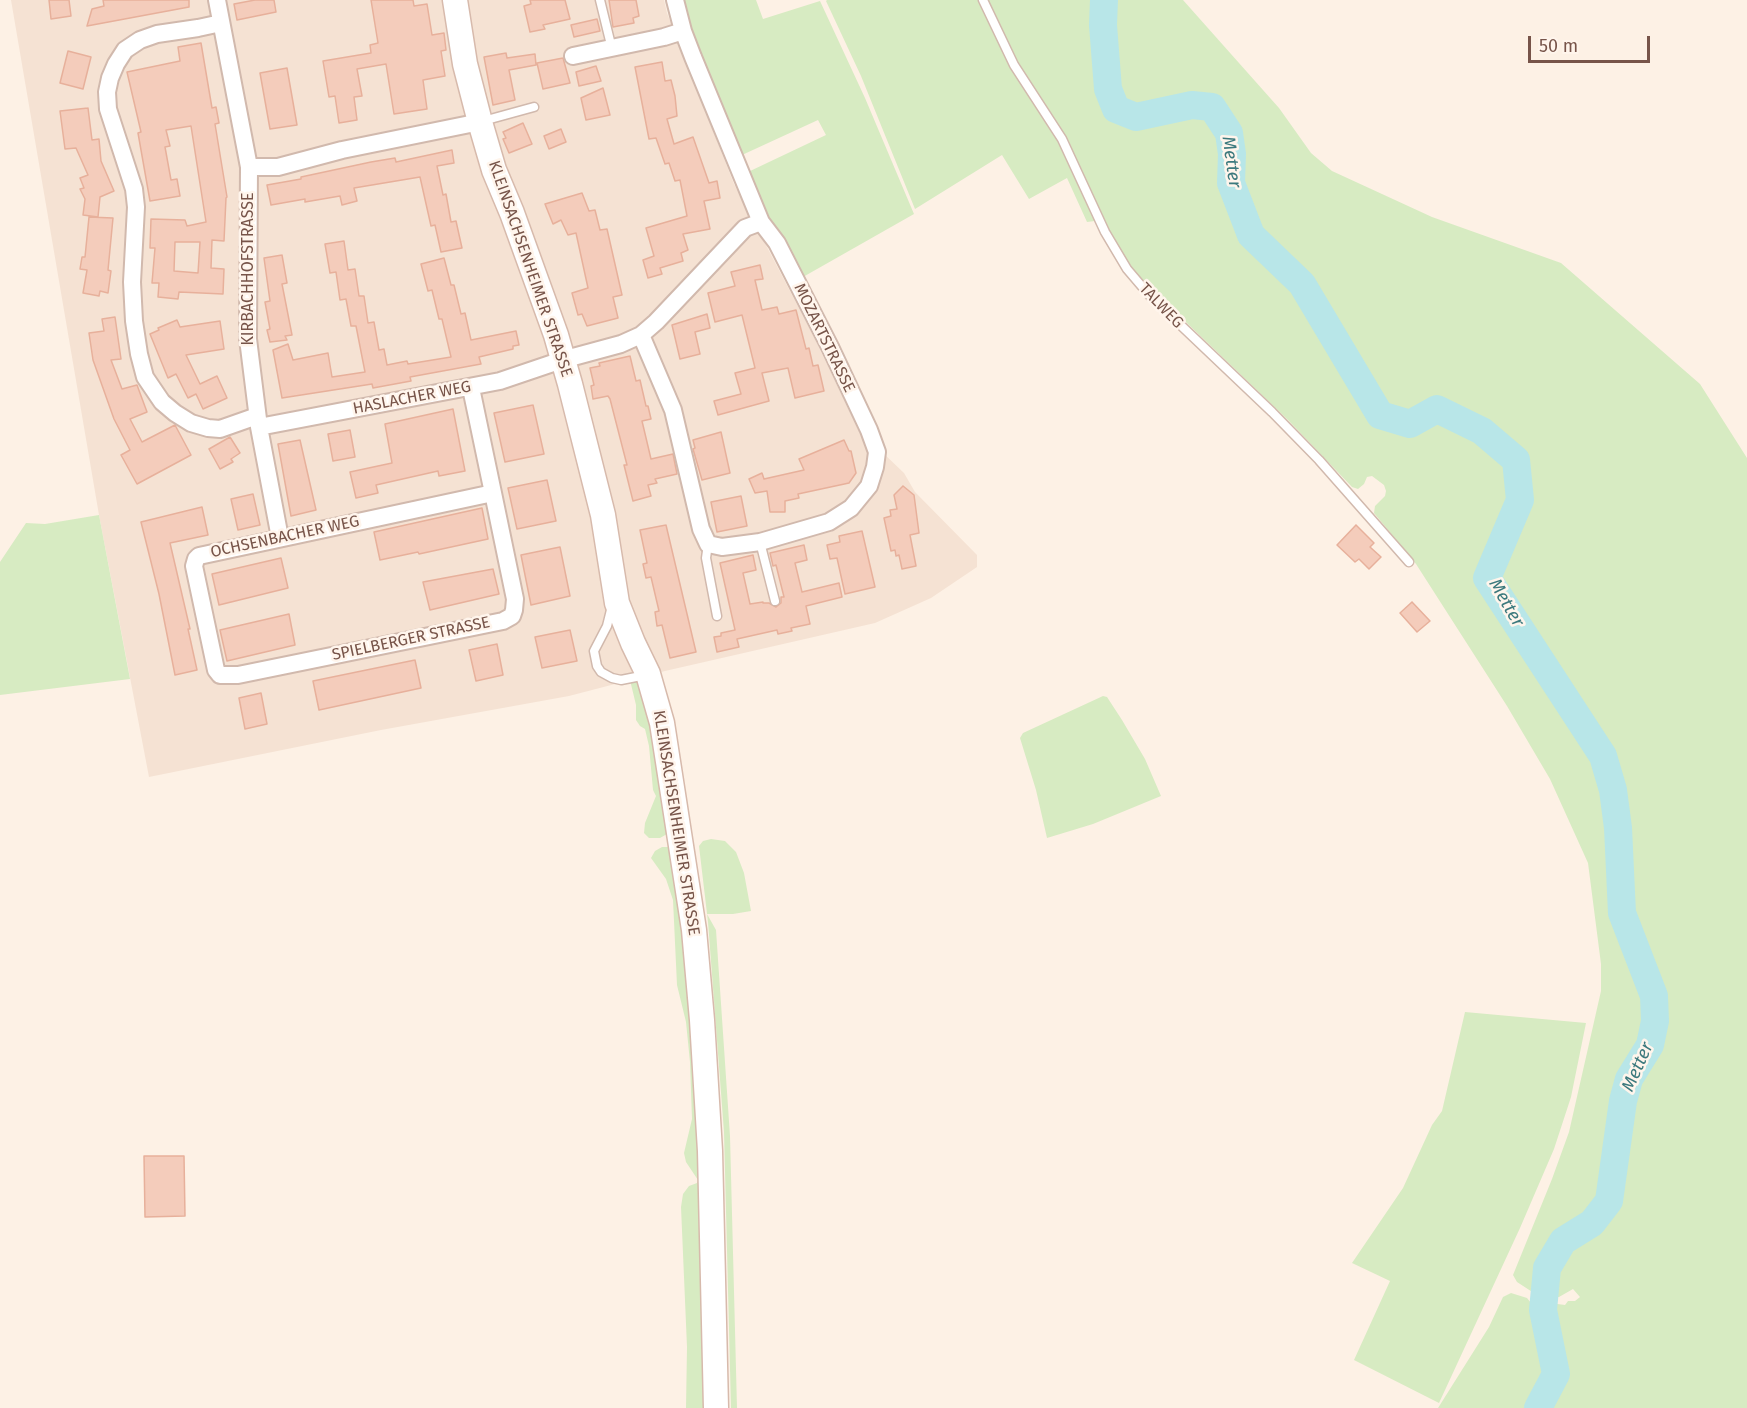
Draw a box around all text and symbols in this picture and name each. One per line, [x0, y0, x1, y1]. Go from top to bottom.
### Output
scale bar [1531, 24, 1652, 62]
text: 50 m [1539, 35, 1578, 57]
water label: Metter [1217, 135, 1245, 189]
street label: KLEINSACHSENHEIMER STRASSE [484, 158, 576, 380]
street label: KIRBACHHOFSTRASSE [239, 192, 259, 346]
street label: TALWEG [1135, 279, 1187, 333]
street label: MOZARTSTRASSE [789, 280, 859, 396]
street label: HASLACHER WEG [351, 377, 473, 419]
street label: OCHSENBACHER WEG [209, 512, 361, 562]
water label: Metter [1484, 575, 1528, 631]
street label: SPIELBERGER STRASSE [330, 613, 492, 665]
street label: KLEINSACHSENHEIMER STRASSE [649, 709, 703, 937]
water label: Metter [1618, 1039, 1658, 1095]

